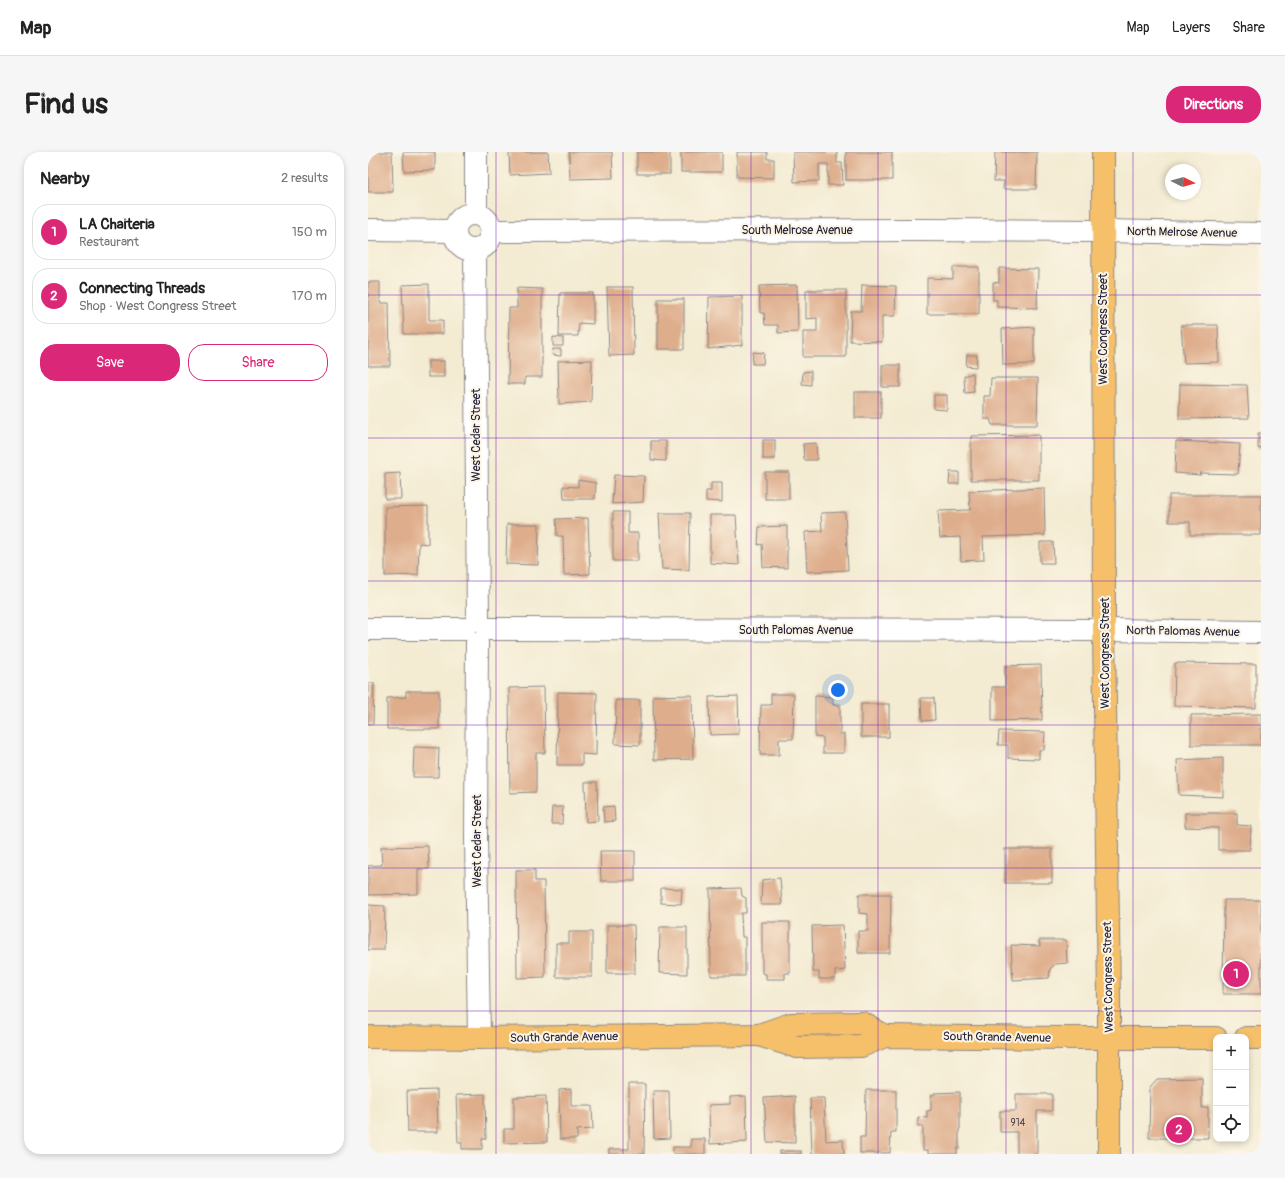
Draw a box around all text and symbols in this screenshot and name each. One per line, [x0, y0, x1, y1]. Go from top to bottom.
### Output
text: Map [20, 16, 51, 40]
text: Map [1127, 19, 1150, 36]
text: Layers [1172, 19, 1210, 36]
text: Share [1232, 19, 1265, 36]
button: Directions [1166, 86, 1261, 123]
text: Find us [24, 87, 108, 122]
north arrow [1165, 164, 1201, 200]
text: Nearby [40, 168, 89, 189]
text: 2 results [281, 170, 328, 186]
text: LA Chaiteria [79, 215, 155, 234]
street label: South Melrose Avenue [741, 223, 853, 238]
text: 1 [51, 224, 57, 240]
text: 150 m [292, 224, 327, 240]
street label: North Melrose Avenue [1127, 224, 1237, 241]
text: Restaurant [79, 234, 139, 250]
street label: West Congress Street [1096, 273, 1111, 385]
text: Connecting Threads [79, 279, 205, 298]
text: 2 [50, 288, 58, 304]
text: 170 m [292, 288, 327, 304]
text: Shop · West Congress Street [79, 298, 236, 314]
button: Save [40, 344, 180, 381]
button: Share [188, 344, 328, 381]
street label: West Cedar Street [469, 388, 484, 482]
street label: West Congress Street [1098, 597, 1113, 709]
street label: South Palomas Avenue [739, 623, 853, 638]
street label: North Palomas Avenue [1126, 623, 1240, 640]
your location [828, 680, 848, 700]
street label: West Cedar Street [470, 794, 485, 888]
street label: West Congress Street [1100, 921, 1117, 1033]
pin: 1 [1223, 959, 1249, 989]
street label: South Grande Avenue [510, 1029, 618, 1046]
street label: South Grande Avenue [943, 1029, 1051, 1046]
map controls [1213, 1034, 1249, 1142]
button: + [1213, 1034, 1249, 1070]
button: − [1213, 1070, 1249, 1106]
button: locate [1213, 1106, 1249, 1142]
pin: 2 [1166, 1115, 1192, 1145]
house number: 914 [1011, 1117, 1026, 1129]

